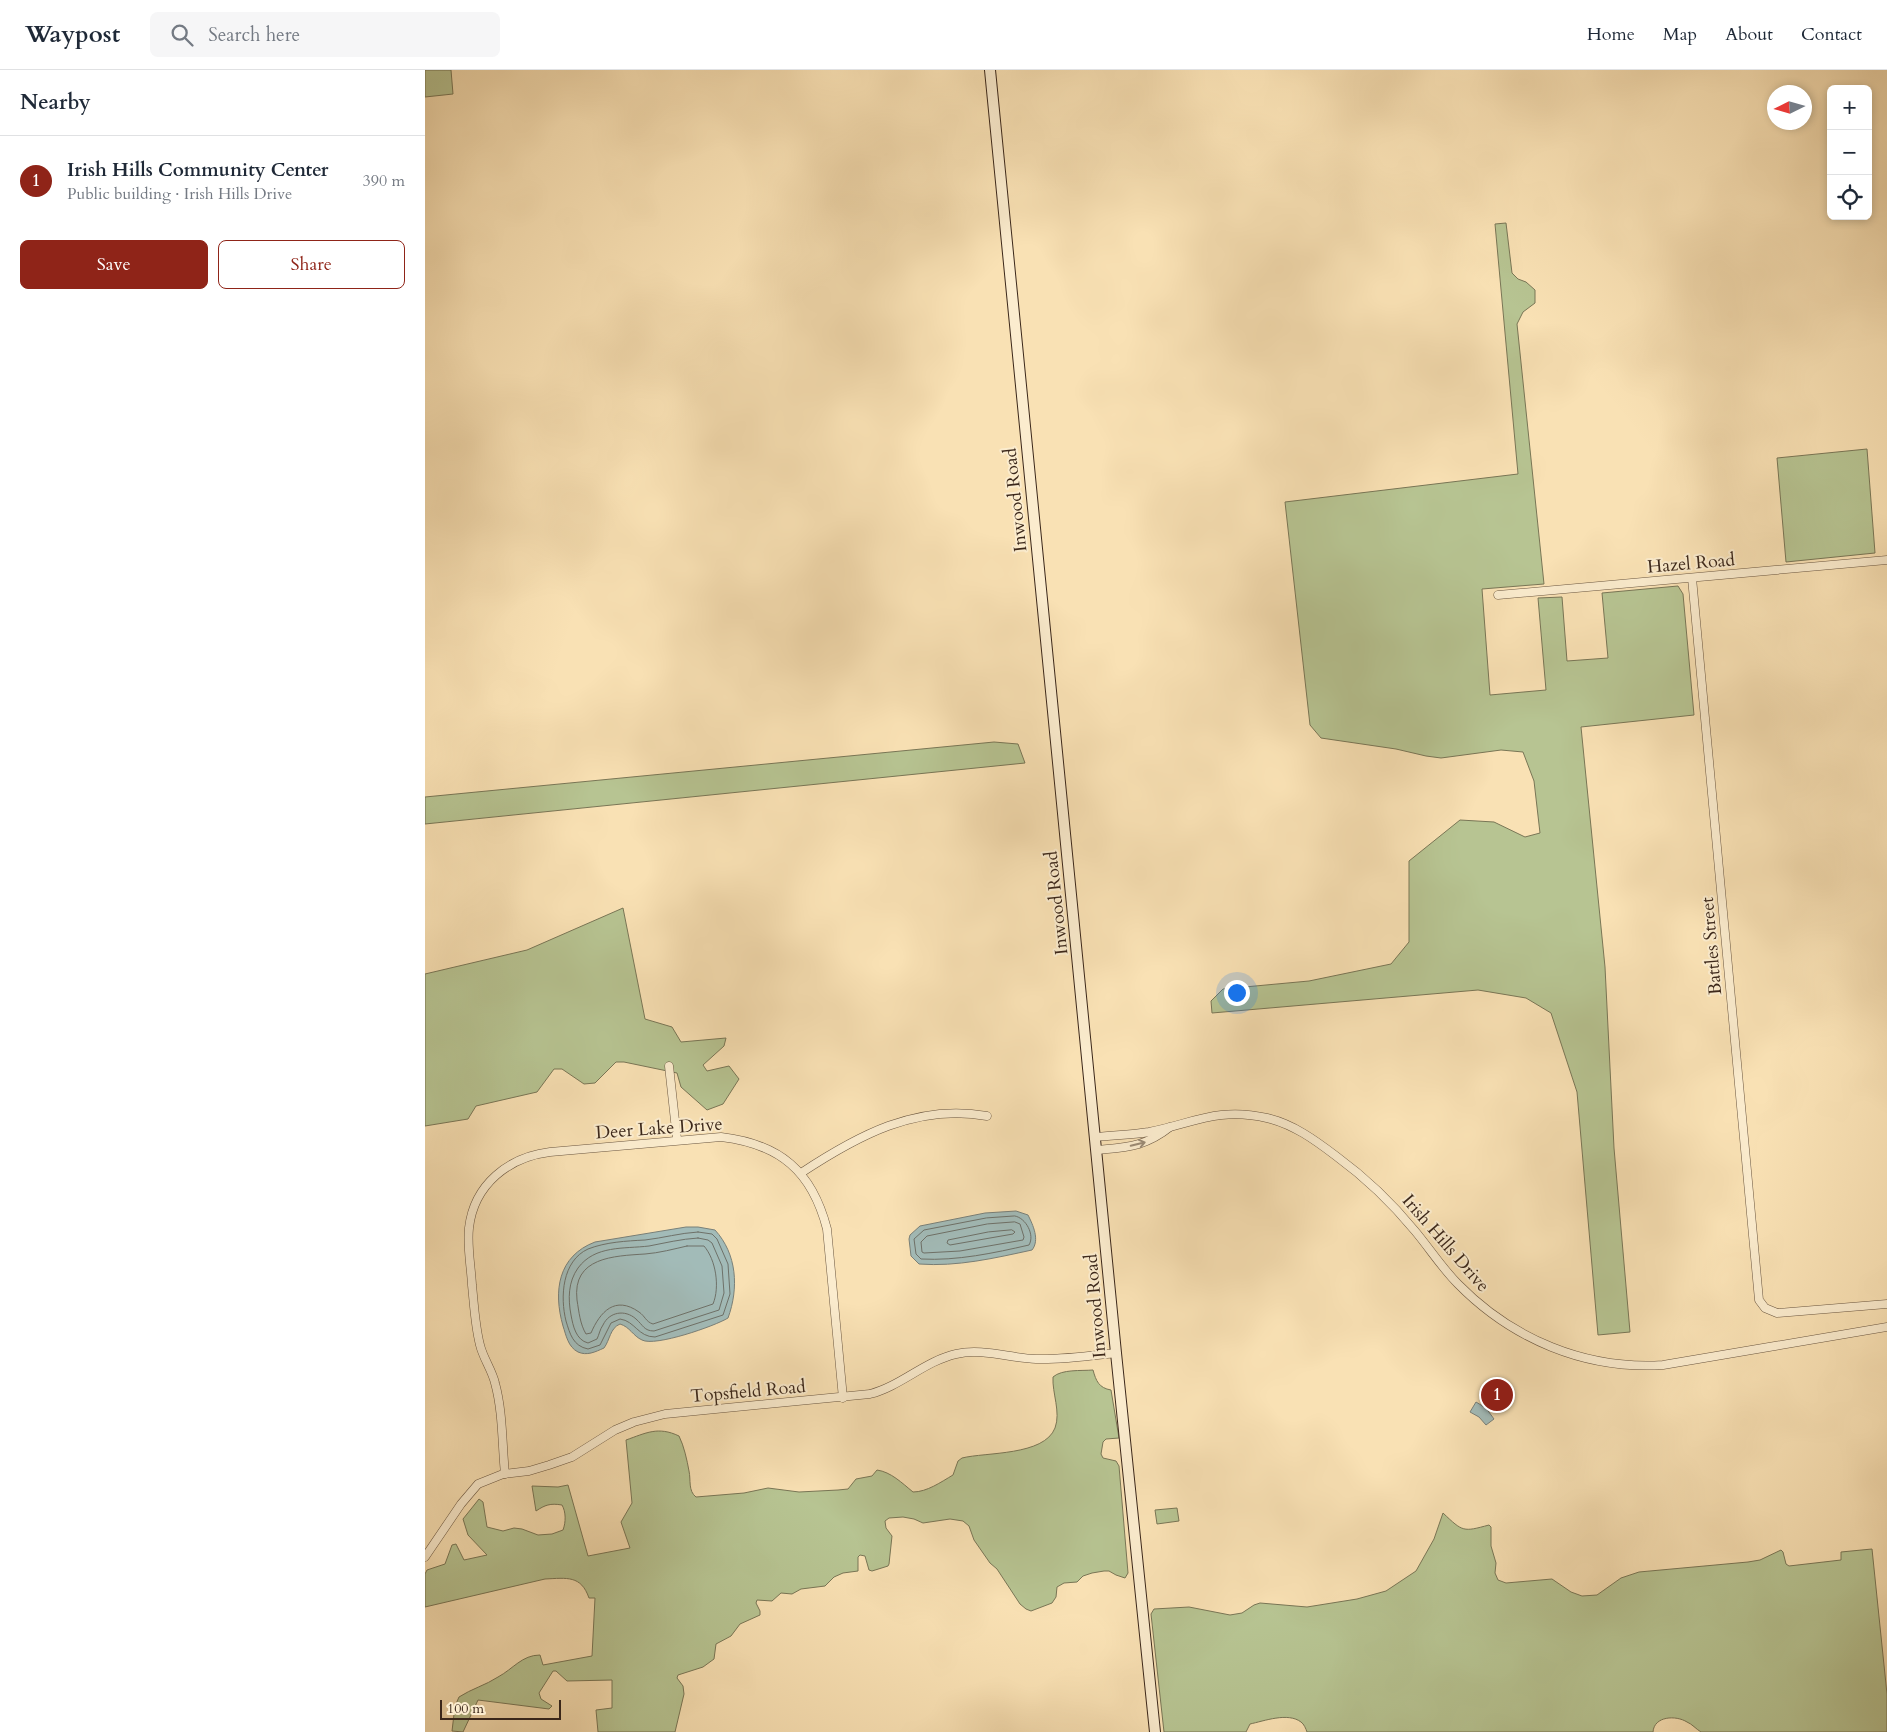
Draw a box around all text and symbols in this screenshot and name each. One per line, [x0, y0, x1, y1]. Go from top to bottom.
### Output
search box [150, 12, 500, 57]
text: Waypost [25, 18, 120, 51]
icon: search [168, 21, 196, 49]
text: Search here [208, 22, 300, 48]
text: Home [1587, 22, 1635, 47]
text: Map [1663, 22, 1697, 47]
text: About [1725, 22, 1773, 47]
text: Contact [1801, 22, 1862, 47]
north arrow [1767, 85, 1812, 130]
map controls [1827, 85, 1872, 220]
button: + [1827, 85, 1872, 130]
text: Nearby [20, 88, 91, 117]
button: − [1827, 130, 1872, 175]
text: Irish Hills Community Center [67, 157, 328, 183]
text: 1 [32, 170, 40, 192]
text: 390 m [363, 170, 405, 192]
button: locate [1827, 175, 1872, 220]
text: Public building · Irish Hills Drive [67, 183, 292, 205]
button: Save [20, 240, 208, 289]
button: Share [218, 240, 405, 289]
street label: Inwood Road [998, 446, 1033, 553]
street label: Hazel Road [1646, 547, 1736, 580]
street label: Inwood Road [1039, 849, 1074, 956]
street label: Battles Street [1695, 896, 1728, 996]
your location [1224, 980, 1250, 1006]
street label: Deer Lake Drive [595, 1112, 723, 1145]
one-way arrow [1130, 1139, 1146, 1148]
street label: Irish Hills Drive [1396, 1189, 1495, 1298]
street label: Inwood Road [1078, 1253, 1112, 1359]
street label: Topsfield Road [689, 1374, 807, 1409]
pin: 1 [1481, 1376, 1513, 1414]
scale bar [440, 1697, 561, 1720]
text: 100 m [447, 1699, 484, 1718]

